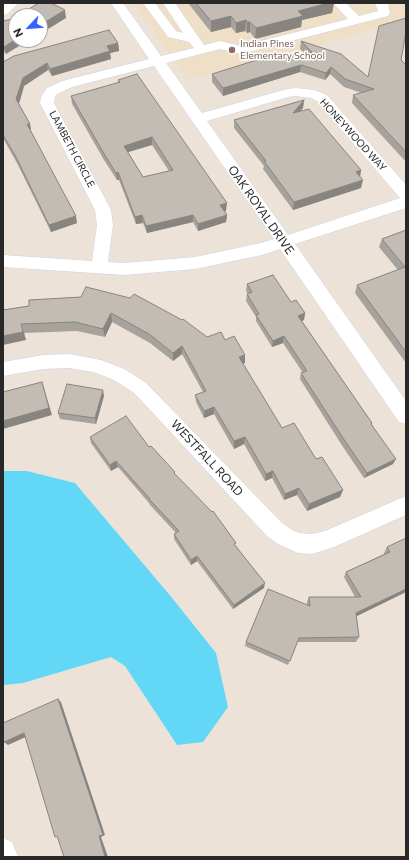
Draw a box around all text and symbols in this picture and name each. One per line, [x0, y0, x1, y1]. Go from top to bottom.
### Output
north arrow [8, 8, 48, 48]
text: N [10, 26, 25, 40]
place label: Indian Pines Elementary School [240, 38, 325, 62]
marker: Indian Pines Elementary School [227, 45, 237, 55]
street label: HONEYWOOD WAY [317, 96, 389, 174]
street label: LAMBETH CIRCLE [47, 109, 97, 189]
street label: OAK ROYAL DRIVE [225, 163, 297, 257]
street label: WESTFALL ROAD [168, 417, 246, 499]

